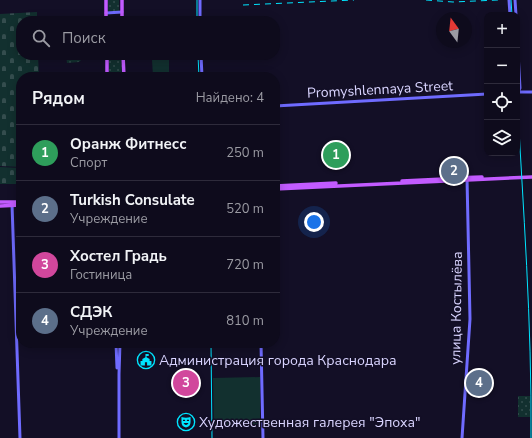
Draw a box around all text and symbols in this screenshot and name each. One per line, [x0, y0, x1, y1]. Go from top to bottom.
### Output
north arrow [436, 12, 472, 48]
map controls [484, 12, 520, 156]
button: + [484, 12, 520, 48]
search box [16, 16, 280, 60]
icon: search [30, 27, 52, 49]
text: Поиск [62, 28, 106, 48]
button: − [484, 48, 520, 84]
street label: Promyshlennaya Street [307, 76, 454, 103]
button: locate [484, 84, 520, 120]
text: Рядом [32, 87, 85, 110]
text: Найдено: 4 [196, 89, 264, 107]
button: layers [484, 120, 520, 156]
text: Оранж Фитнесс [70, 134, 186, 154]
pin: 1 [323, 140, 349, 170]
text: 1 [41, 144, 49, 162]
text: 250 m [226, 144, 264, 162]
text: Спорт [70, 154, 107, 172]
pin: 2 [441, 156, 467, 186]
text: Turkish Consulate [70, 190, 195, 210]
text: 2 [41, 200, 49, 218]
text: 520 m [226, 200, 264, 218]
text: Учреждение [70, 210, 148, 228]
your location [304, 212, 324, 232]
text: Хостел Градь [70, 246, 167, 266]
street label: улица Костылёва [446, 251, 467, 365]
text: 3 [41, 256, 49, 274]
text: 720 m [226, 256, 264, 274]
text: Гостиница [70, 266, 132, 284]
text: СДЭК [70, 302, 112, 322]
text: 4 [41, 312, 49, 330]
text: 810 m [226, 312, 264, 330]
text: Учреждение [70, 322, 148, 340]
public building icon: Администрация города Краснодара [136, 350, 156, 370]
place label: Администрация города Краснодара [159, 351, 397, 370]
pin: 3 [173, 368, 199, 398]
pin: 4 [466, 368, 492, 398]
theatre icon: Художественная галерея "Эпоха" [176, 412, 196, 432]
place label: Художественная галерея "Эпоха" [199, 413, 421, 432]

